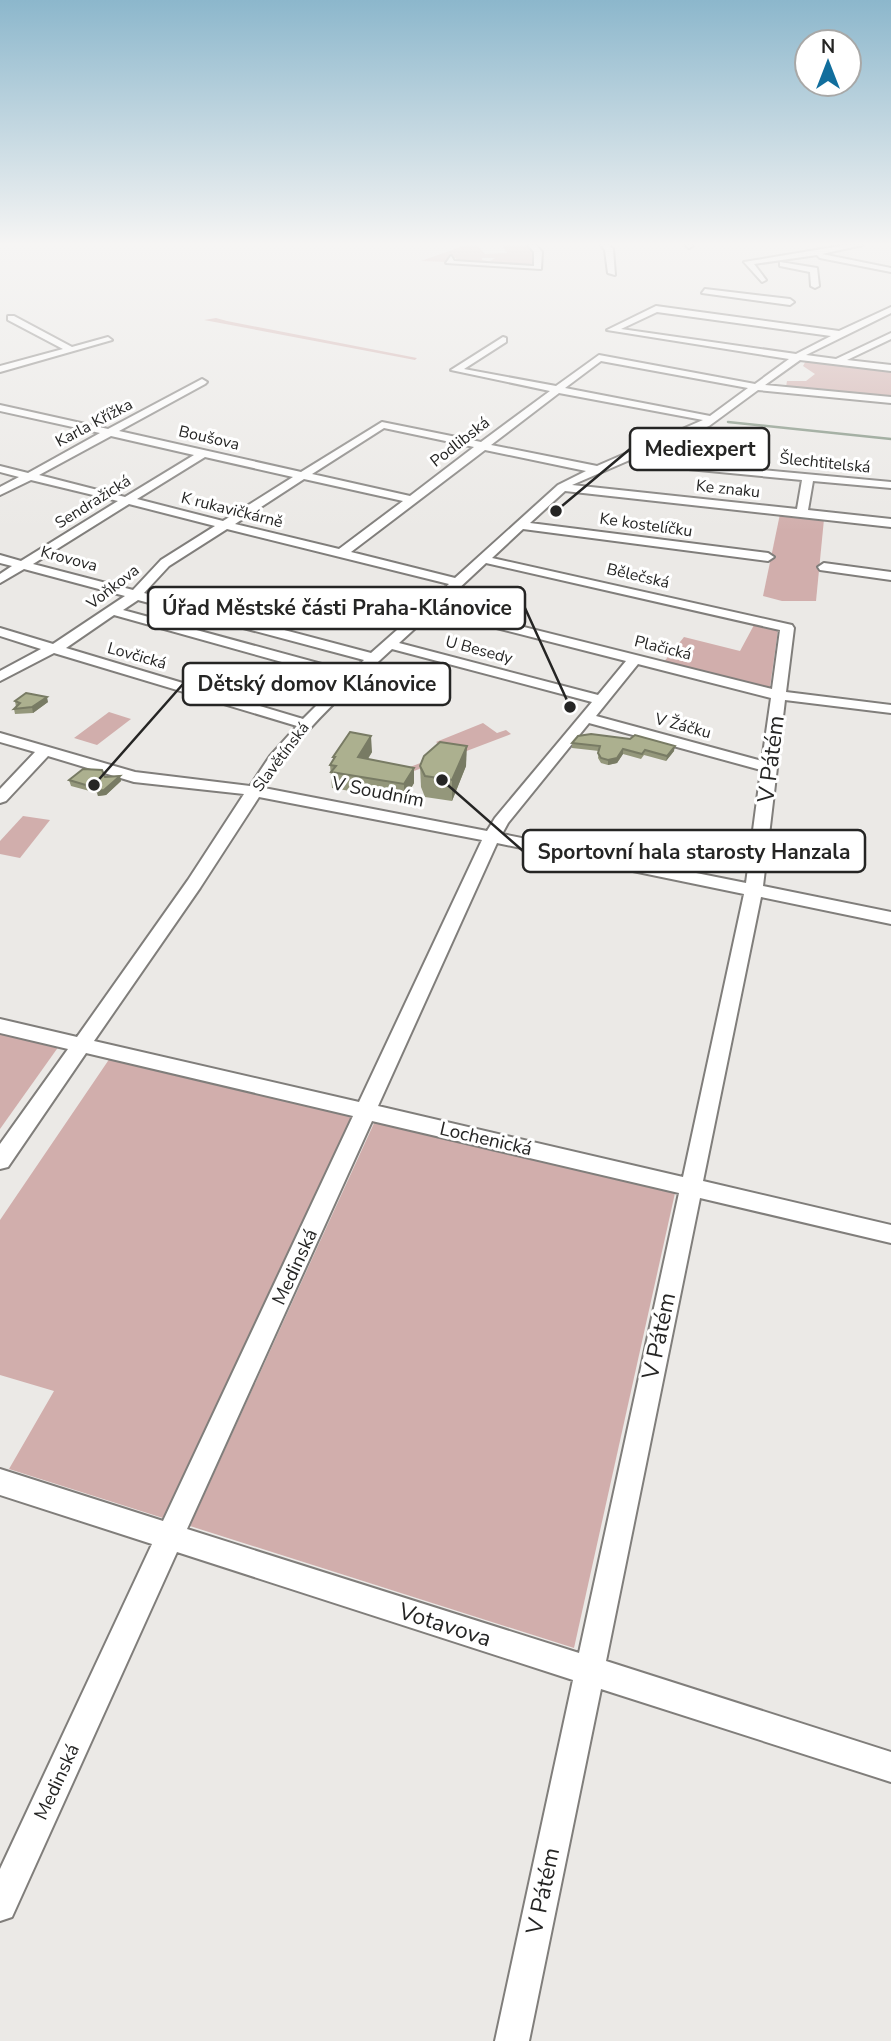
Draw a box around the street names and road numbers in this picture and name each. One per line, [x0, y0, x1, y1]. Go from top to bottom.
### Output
street label: Karla Křížka [51, 393, 137, 453]
street label: Podlibská [426, 412, 494, 472]
street label: Boušova [176, 420, 242, 456]
street label: Šlechtitelská [778, 447, 872, 479]
street label: Sendražická [51, 470, 135, 534]
street label: Ke znaku [695, 475, 761, 503]
street label: K rukavičkárně [179, 487, 285, 533]
street label: Ke kostelíčku [598, 508, 694, 542]
street label: Krovova [38, 541, 100, 577]
street label: Bělečská [604, 558, 672, 594]
street label: Voňkova [81, 559, 144, 615]
street label: U Besedy [443, 630, 516, 670]
street label: Plačická [632, 630, 694, 666]
street label: Lovčická [105, 637, 169, 675]
street label: V Žáčku [652, 708, 714, 744]
street label: V Pátém [750, 714, 792, 805]
street label: Slavětínská [248, 718, 314, 796]
street label: V Soudním [329, 770, 426, 814]
street label: Lochenická [437, 1116, 535, 1162]
street label: Medinská [266, 1225, 324, 1309]
street label: V Pátém [635, 1290, 683, 1383]
street label: Votavova [394, 1595, 495, 1654]
street label: Medinská [28, 1740, 86, 1824]
street label: V Pátém [519, 1845, 567, 1938]

